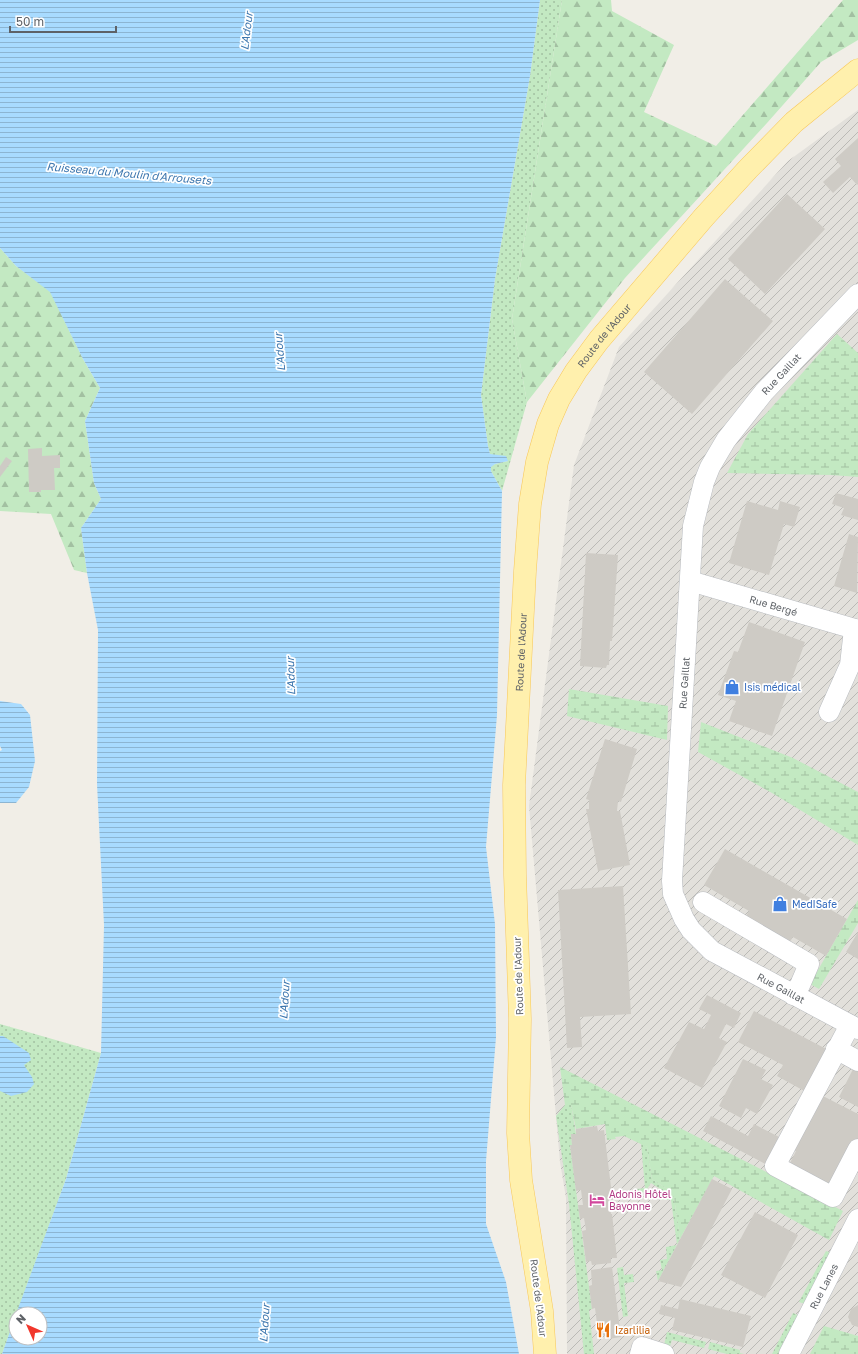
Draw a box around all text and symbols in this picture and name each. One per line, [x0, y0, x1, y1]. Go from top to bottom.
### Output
scale bar [10, 8, 116, 34]
water label: L'Adour [237, 10, 255, 51]
text: 50 m [16, 14, 44, 29]
water label: Ruisseau du Moulin d'Arrousets [46, 159, 213, 187]
street label: Route de l'Adour [575, 301, 633, 370]
water label: L'Adour [271, 331, 287, 372]
street label: Rue Gaillat [759, 351, 803, 397]
street label: Rue Bergé [748, 593, 799, 618]
street label: Route de l'Adour [513, 613, 529, 692]
water label: L'Adour [283, 655, 297, 695]
street label: Rue Gaillat [676, 657, 692, 709]
shop icon: Isis médical [723, 678, 741, 696]
place label: Isis médical [744, 681, 801, 693]
shop icon: MedISafe [771, 895, 789, 913]
place label: MedISafe [792, 898, 837, 910]
street label: Route de l'Adour [511, 937, 525, 1015]
street label: Rue Gaillat [755, 970, 807, 1006]
water label: L'Adour [276, 979, 292, 1020]
place label: Adonis Hôtel Bayonne [609, 1188, 671, 1212]
hotel icon: Adonis Hôtel Bayonne [588, 1191, 606, 1209]
street label: Route de l'Adour [528, 1258, 550, 1338]
street label: Rue Lanes [807, 1261, 840, 1311]
water label: L'Adour [256, 1302, 272, 1343]
north arrow [8, 1306, 48, 1346]
text: N [13, 1311, 28, 1326]
restaurant icon: Izarlilia [594, 1321, 612, 1339]
place label: Izarlilia [615, 1324, 650, 1336]

